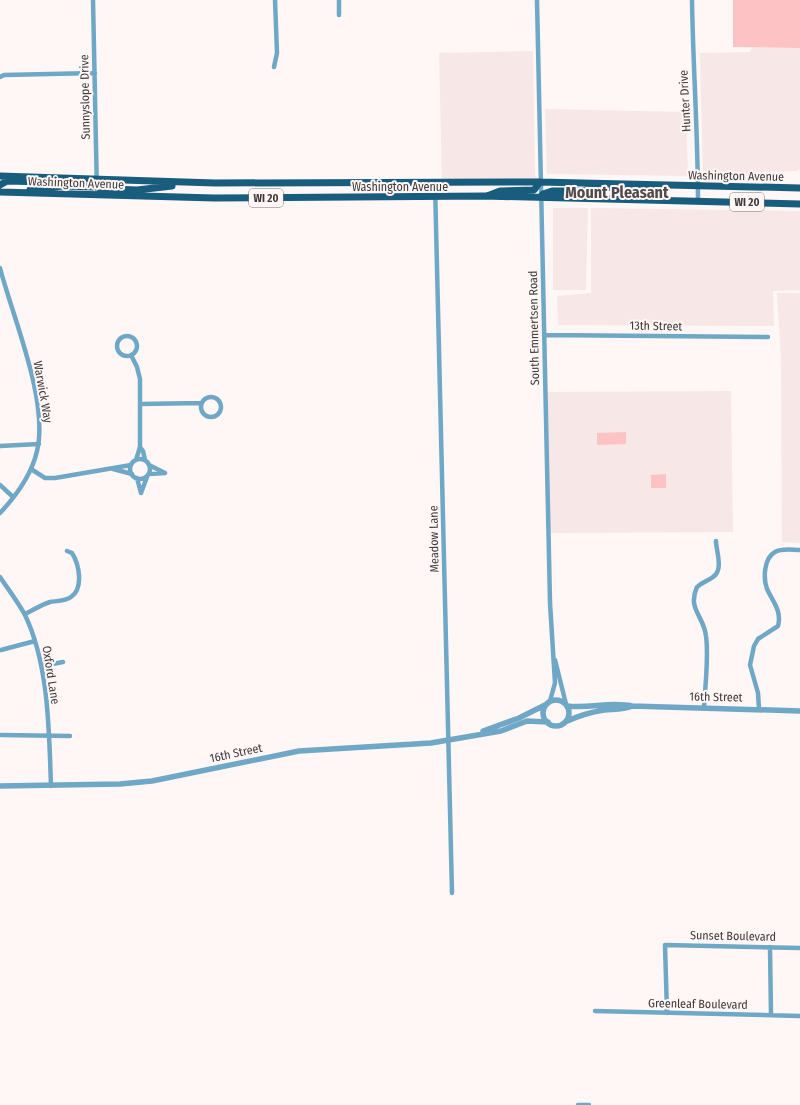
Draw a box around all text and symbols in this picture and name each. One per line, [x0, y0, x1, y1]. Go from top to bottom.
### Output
street label: Sunnyslope Drive [77, 54, 93, 140]
street label: Hunter Drive [676, 70, 694, 132]
street label: Washington Avenue [688, 168, 784, 184]
street label: Washington Avenue [28, 174, 124, 192]
street label: Washington Avenue [352, 180, 448, 194]
district label: Mount Pleasant [565, 183, 669, 202]
road number: WI 20 [249, 189, 283, 207]
road number: WI 20 [730, 193, 764, 211]
street label: South Emmertsen Road [526, 271, 542, 385]
street label: 13th Street [630, 319, 683, 333]
street label: Warwick Way [31, 360, 55, 425]
street label: Meadow Lane [426, 505, 442, 573]
street label: Oxford Lane [39, 645, 63, 705]
street label: 16th Street [689, 690, 743, 704]
street label: 16th Street [209, 741, 264, 765]
street label: Sunset Boulevard [690, 928, 776, 944]
street label: Greenleaf Boulevard [648, 996, 748, 1012]

